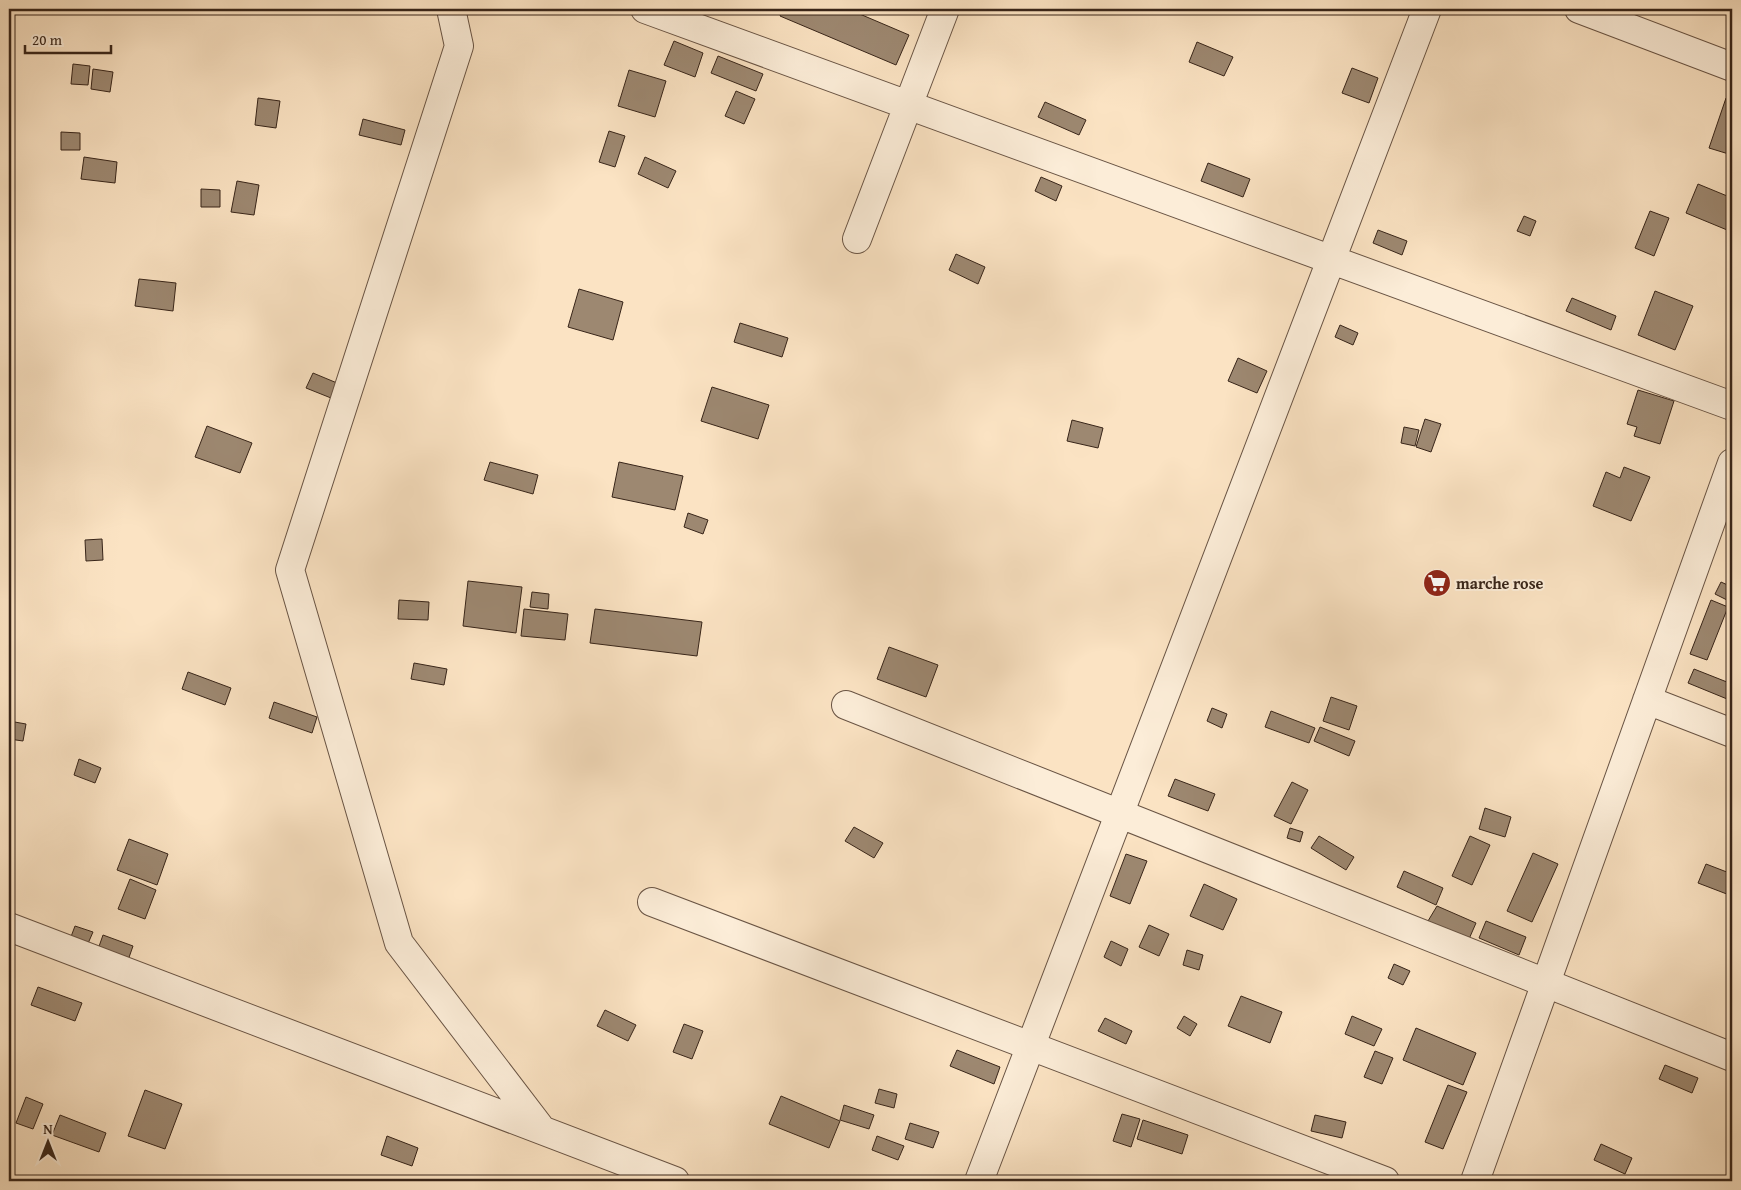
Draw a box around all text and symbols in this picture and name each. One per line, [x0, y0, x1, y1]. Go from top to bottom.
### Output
scale bar [25, 22, 111, 54]
text: 20 m [32, 29, 63, 50]
supermarket icon: marche rose [1422, 568, 1452, 598]
place label: marche rose [1456, 571, 1544, 595]
north arrow [22, 1118, 72, 1168]
text: N [43, 1119, 53, 1139]

